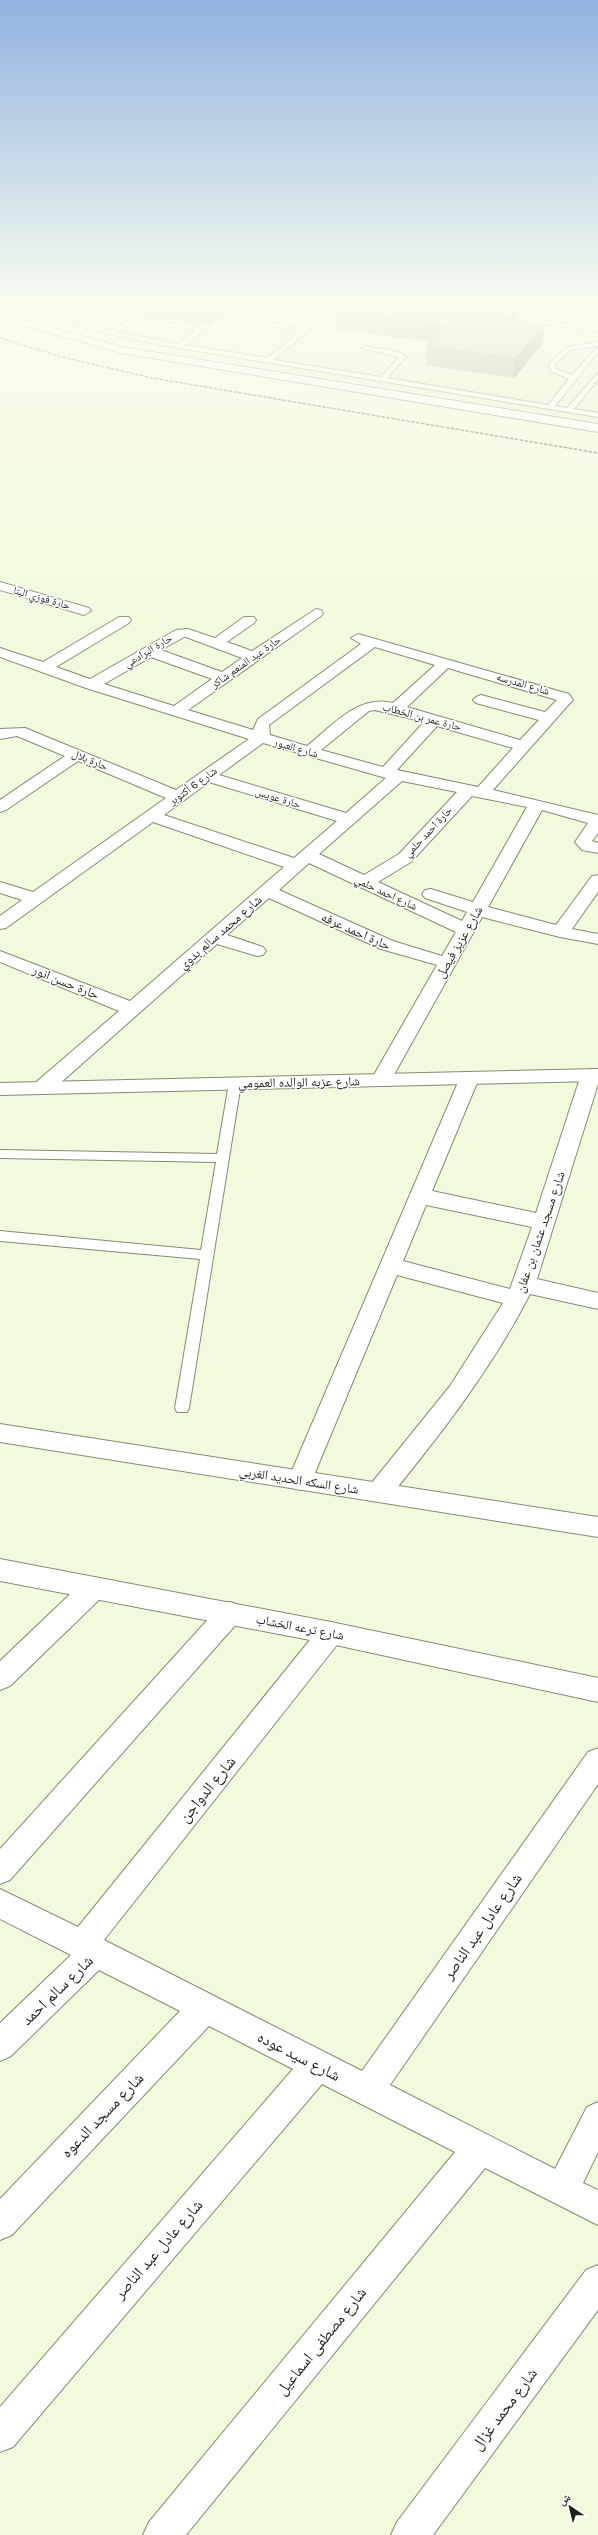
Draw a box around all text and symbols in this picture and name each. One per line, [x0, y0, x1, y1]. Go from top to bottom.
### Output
street label: حارة فوزي البنا [11, 584, 72, 614]
street label: حارة البرادعي [122, 632, 175, 672]
street label: حارة عبد المنعم شاكر [208, 633, 284, 692]
street label: شارع المدرسه [495, 670, 551, 698]
street label: حارة عمر بن الخطاب [381, 700, 463, 734]
street label: شارع العبور [271, 735, 320, 761]
street label: حارة بلال [70, 747, 110, 773]
street label: شارع 6 أكتوبر [165, 764, 220, 808]
street label: حارة عويس [254, 785, 302, 811]
street label: حارة احمد حلمي [401, 804, 456, 861]
street label: شارع احمد حلمي [352, 873, 419, 915]
street label: شارع محمد سالم بدوي [175, 892, 267, 975]
street label: شارع عزيز فيصل [432, 903, 487, 982]
street label: حارة احمد عرفه [319, 909, 393, 954]
street label: حارة حسن انور [29, 961, 101, 1003]
street label: شارع عزبه الوالده العمومي [238, 1073, 360, 1094]
street label: شارع مسجد عثمان بن عفان [512, 1169, 570, 1295]
street label: شارع السكه الحديد الغربي [238, 1463, 360, 1500]
street label: شارع ترعه الخشاب [254, 1611, 345, 1645]
street label: شارع الدواجن [174, 1752, 240, 1827]
street label: شارع عادل عبد الناصر [438, 1869, 527, 1984]
street label: شارع سالم احمد [17, 1951, 98, 2030]
street label: شارع سيد عوده [254, 2027, 344, 2086]
street label: شارع مسجد الدعوه [57, 2068, 148, 2162]
street label: شارع عادل عبد الناصر [109, 2195, 207, 2304]
street label: شارع مصطفى اسماعيل [272, 2283, 371, 2399]
street label: شارع محمد غزال [467, 2364, 542, 2454]
north arrow [550, 2487, 590, 2527]
text: ش [556, 2490, 574, 2509]

